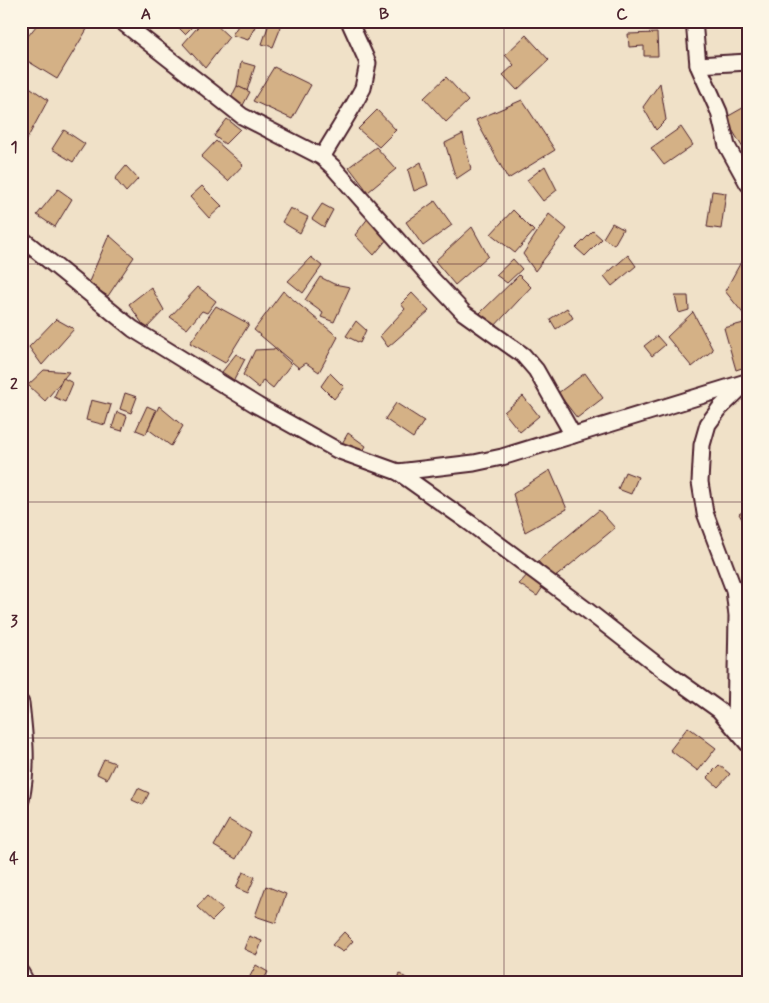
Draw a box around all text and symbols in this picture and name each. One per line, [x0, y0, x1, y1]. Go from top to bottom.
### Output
text: A [141, 4, 151, 25]
text: B [379, 4, 389, 25]
text: C [616, 4, 628, 25]
text: 1 [10, 137, 18, 158]
text: 2 [10, 374, 18, 395]
text: 3 [10, 611, 18, 632]
text: 4 [9, 848, 19, 869]

